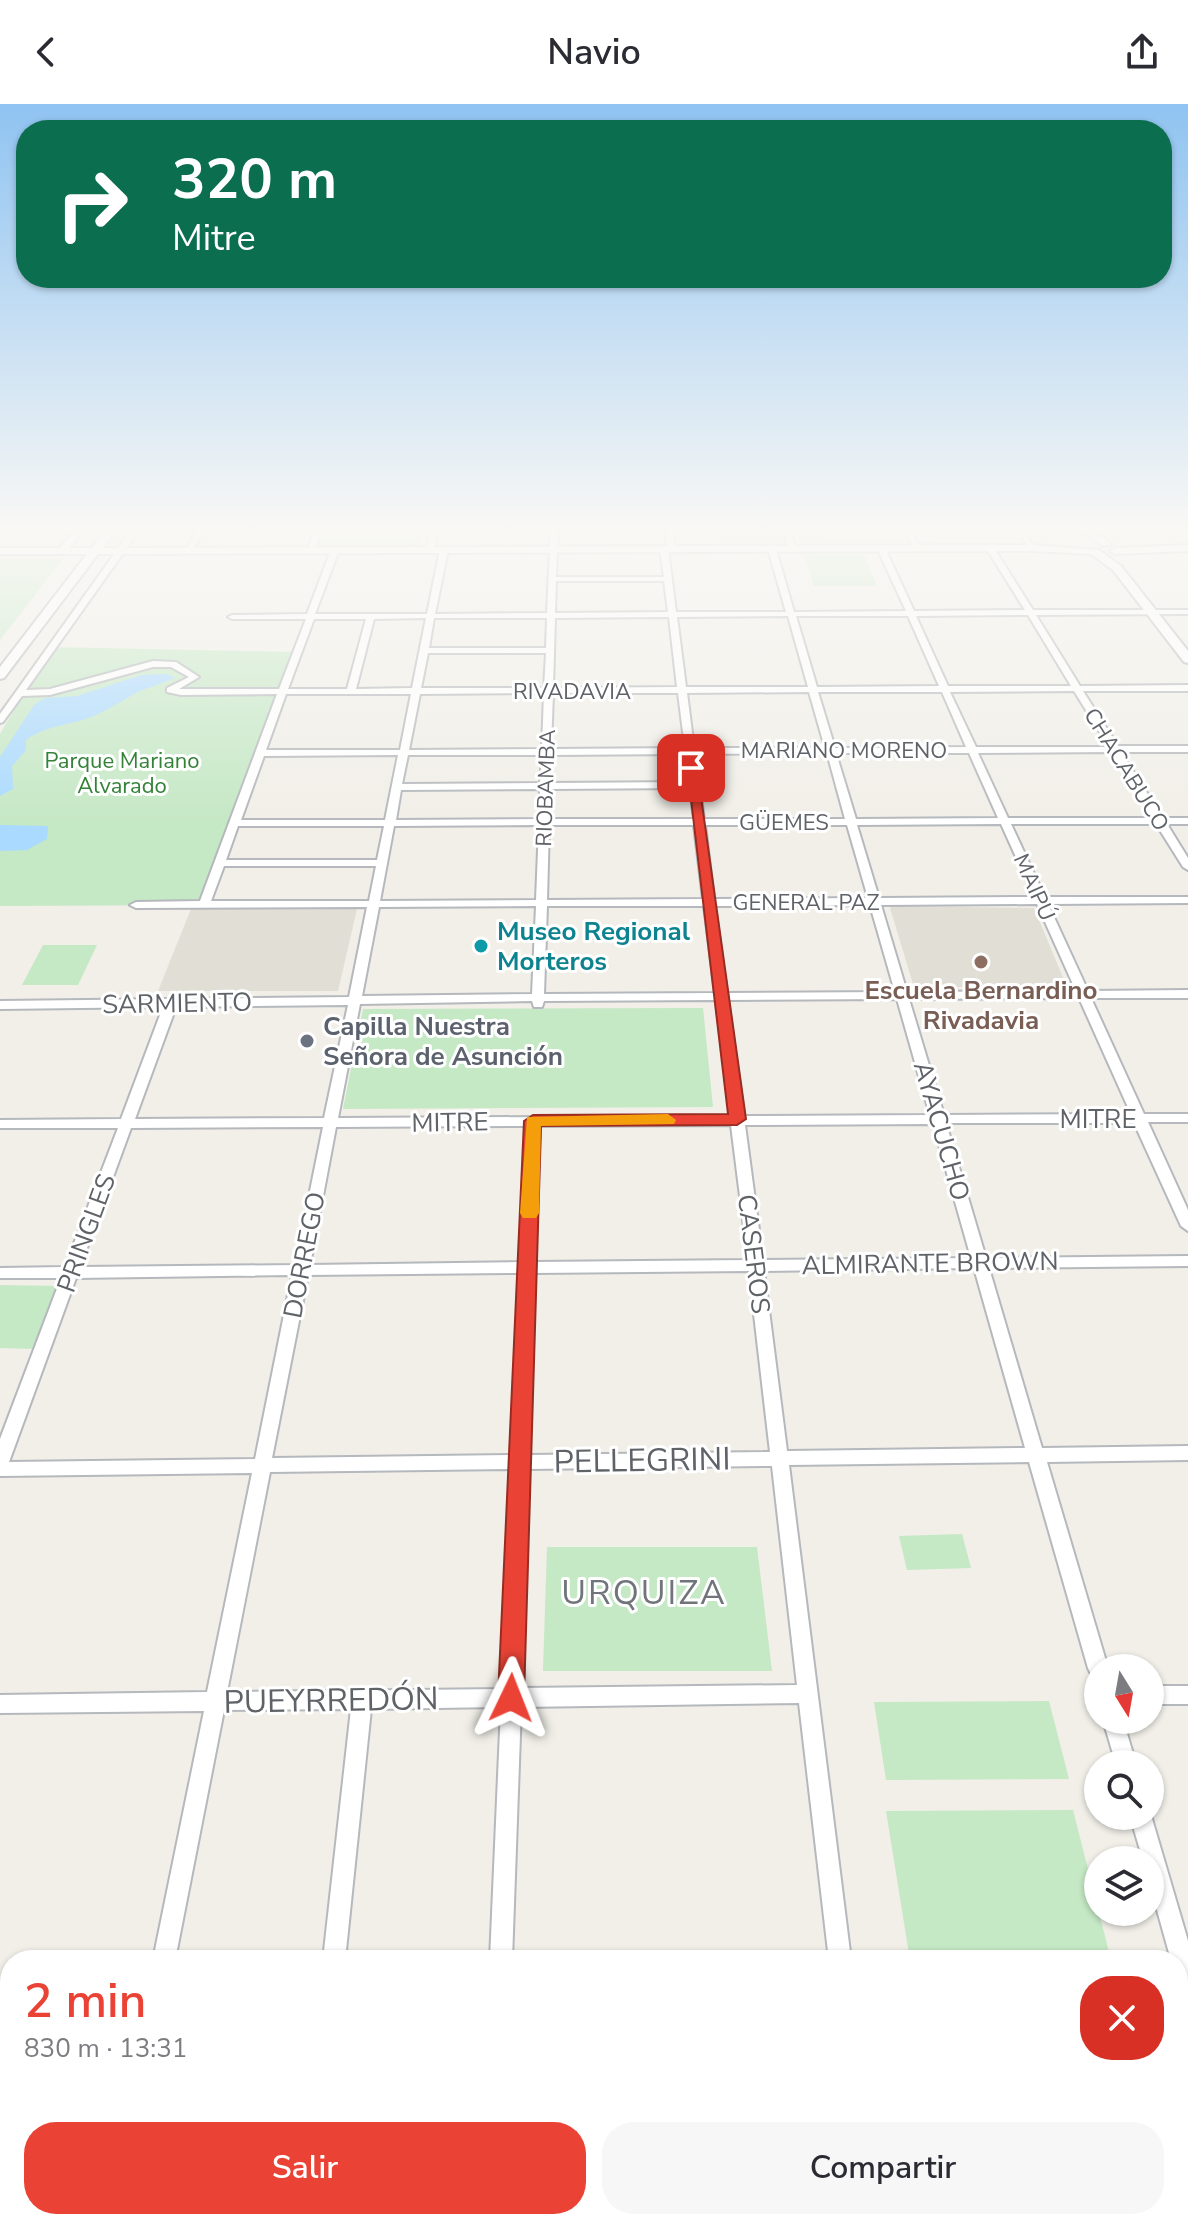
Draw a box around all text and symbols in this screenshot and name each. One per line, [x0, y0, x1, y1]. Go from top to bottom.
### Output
text: Navio [547, 28, 641, 77]
icon: back [24, 30, 68, 74]
icon: share [1120, 30, 1164, 74]
text: 320 m [172, 141, 337, 218]
icon: right [40, 152, 144, 256]
text: Mitre [172, 214, 256, 263]
street label: RIVADAVIA [513, 677, 631, 707]
street label: CHACABUCO [1076, 702, 1176, 837]
street label: RIOBAMBA [529, 729, 563, 847]
pin [657, 734, 725, 802]
street label: MARIANO MORENO [741, 736, 947, 766]
park label: Parque Mariano Alvarado [44, 746, 200, 801]
icon: arrive [669, 746, 713, 790]
street label: GÜEMES [739, 808, 829, 838]
street label: MAIPÚ [1006, 849, 1062, 926]
street label: GENERAL PAZ [732, 888, 880, 918]
place label: Museo Regional Morteros [497, 914, 691, 979]
marker: Museo Regional Morteros [472, 937, 490, 955]
marker: Escuela Bernardino Rivadavia [972, 953, 990, 971]
place label: Escuela Bernardino Rivadavia [864, 973, 1098, 1038]
street label: SARMIENTO [102, 985, 252, 1022]
place label: Capilla Nuestra Señora de Asunción [323, 1009, 563, 1074]
marker: Capilla Nuestra Señora de Asunción [298, 1032, 316, 1050]
street label: AYACUCHO [905, 1057, 978, 1205]
street label: MITRE [1059, 1102, 1137, 1137]
street label: MITRE [411, 1104, 489, 1141]
street label: PRINGLES [49, 1169, 124, 1297]
street label: DORREGO [275, 1189, 334, 1321]
street label: CASEROS [729, 1192, 778, 1316]
street label: ALMIRANTE BROWN [801, 1244, 1059, 1283]
street label: PELLEGRINI [553, 1437, 731, 1484]
district label: URQUIZA [561, 1570, 727, 1616]
north arrow [1084, 1654, 1164, 1734]
map controls [1084, 1654, 1164, 1926]
position arrow [469, 1656, 553, 1740]
street label: PUEYRREDÓN [223, 1677, 439, 1724]
button: search [1084, 1750, 1164, 1830]
button: layers [1084, 1846, 1164, 1926]
text: 2 min [24, 1968, 146, 2034]
button: close [1080, 1976, 1164, 2060]
text: 830 m · 13:31 [24, 2031, 187, 2066]
button: Salir [24, 2122, 586, 2214]
button: Compartir [602, 2122, 1164, 2214]

